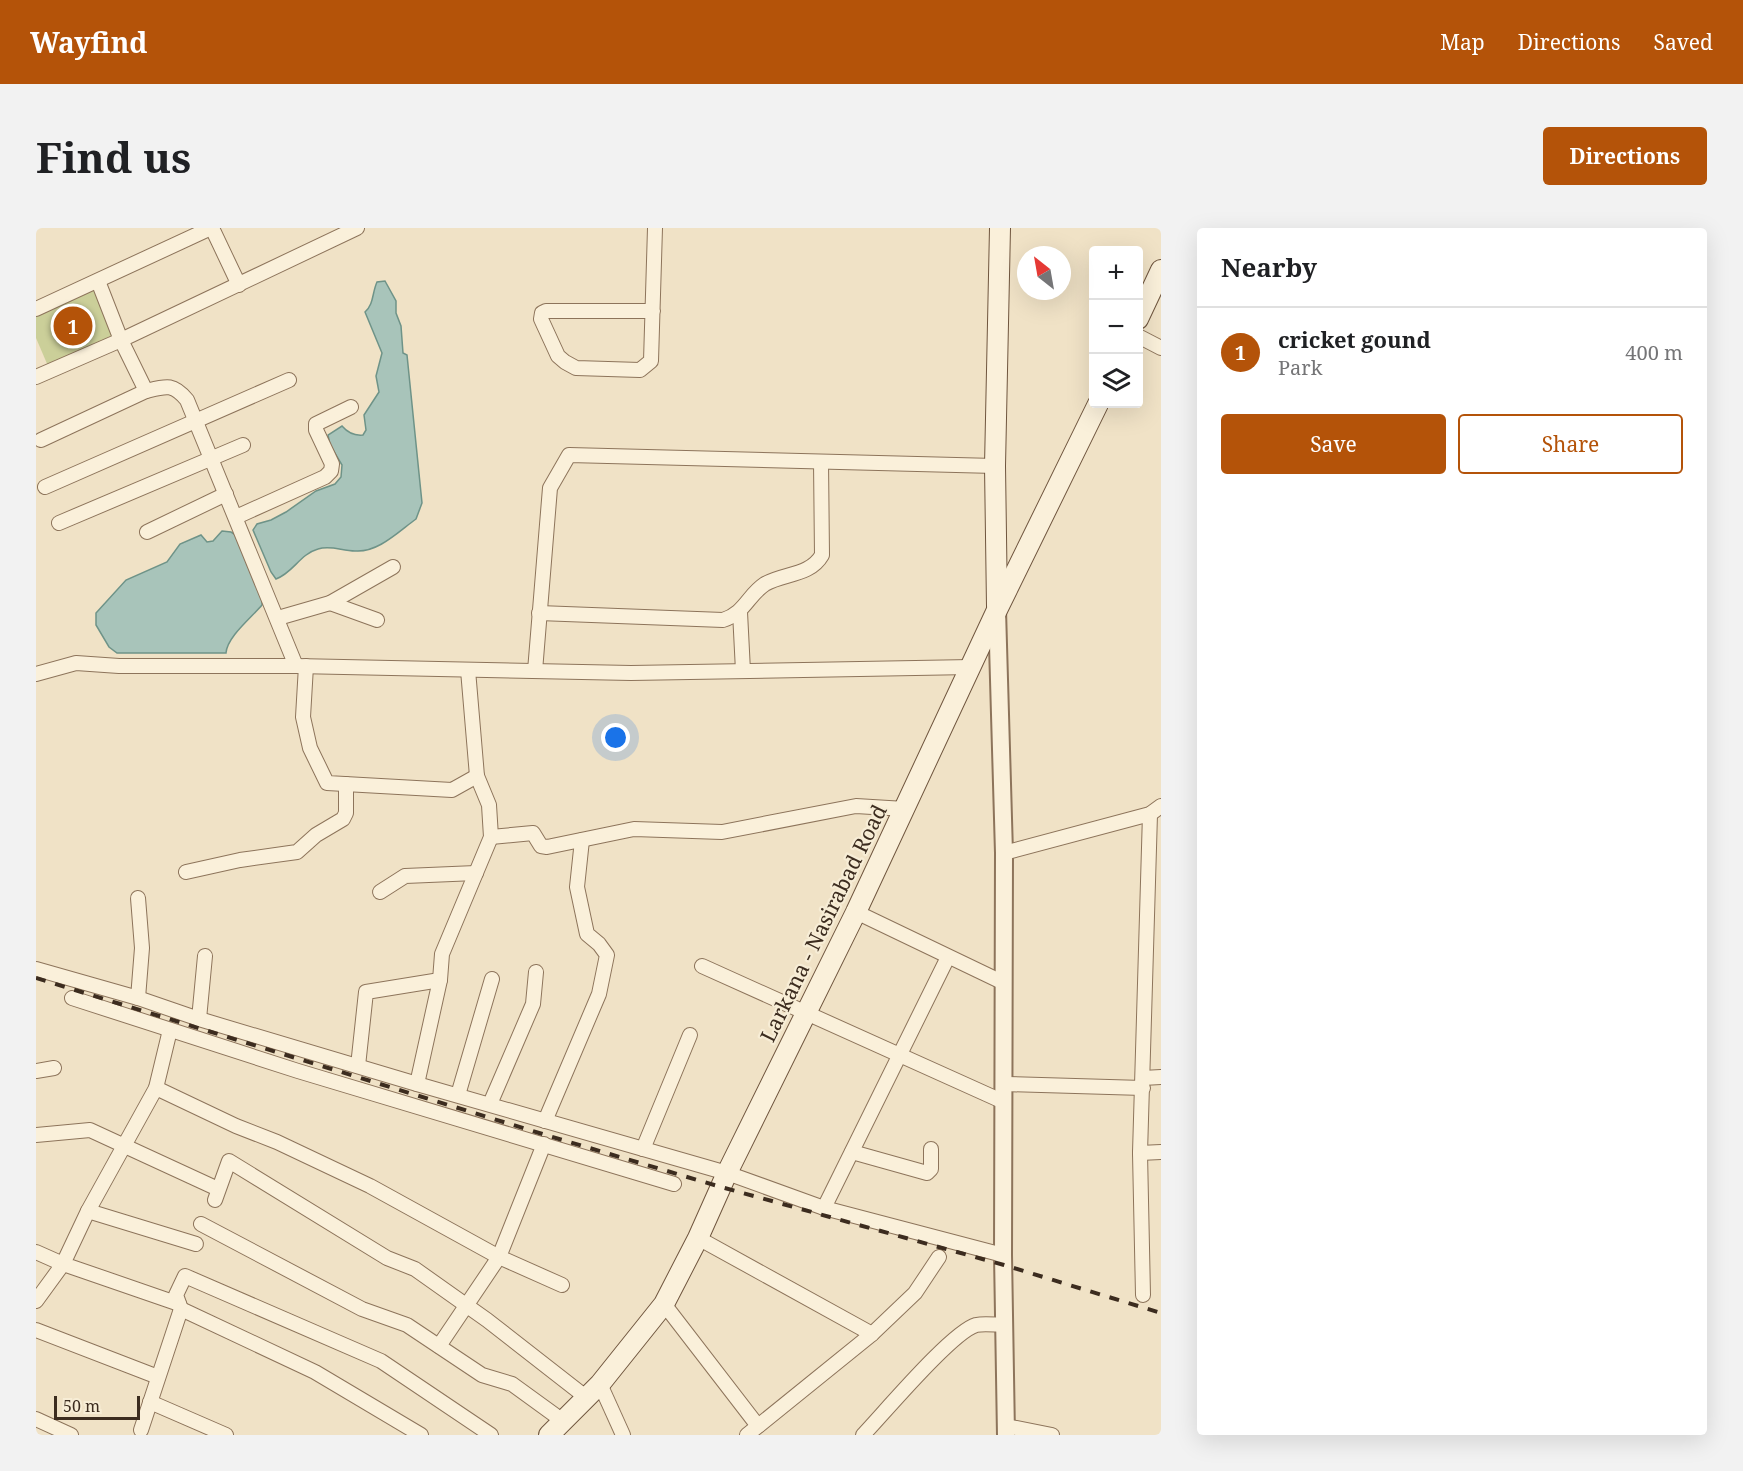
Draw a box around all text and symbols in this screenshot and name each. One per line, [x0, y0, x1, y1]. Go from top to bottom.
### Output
text: Wayfind [30, 23, 148, 61]
text: Map [1440, 28, 1485, 56]
text: Directions [1518, 28, 1620, 56]
text: Saved [1653, 28, 1713, 56]
button: Directions [1543, 127, 1707, 185]
text: Find us [36, 128, 191, 185]
north arrow [1017, 246, 1071, 300]
map controls [1089, 246, 1143, 408]
button: + [1089, 246, 1143, 300]
text: Nearby [1221, 249, 1317, 285]
button: − [1089, 300, 1143, 354]
pin: 1 [54, 304, 93, 348]
text: cricket gound [1278, 324, 1431, 354]
text: 1 [1235, 339, 1246, 366]
text: 400 m [1625, 339, 1683, 366]
button: layers [1089, 354, 1143, 408]
text: Park [1278, 354, 1322, 381]
button: Save [1221, 414, 1446, 474]
button: Share [1458, 414, 1683, 474]
your location [601, 723, 630, 752]
street label: Larkana - Nasirabad Road [753, 800, 893, 1046]
scale bar [54, 1393, 140, 1420]
text: 50 m [63, 1395, 100, 1417]

